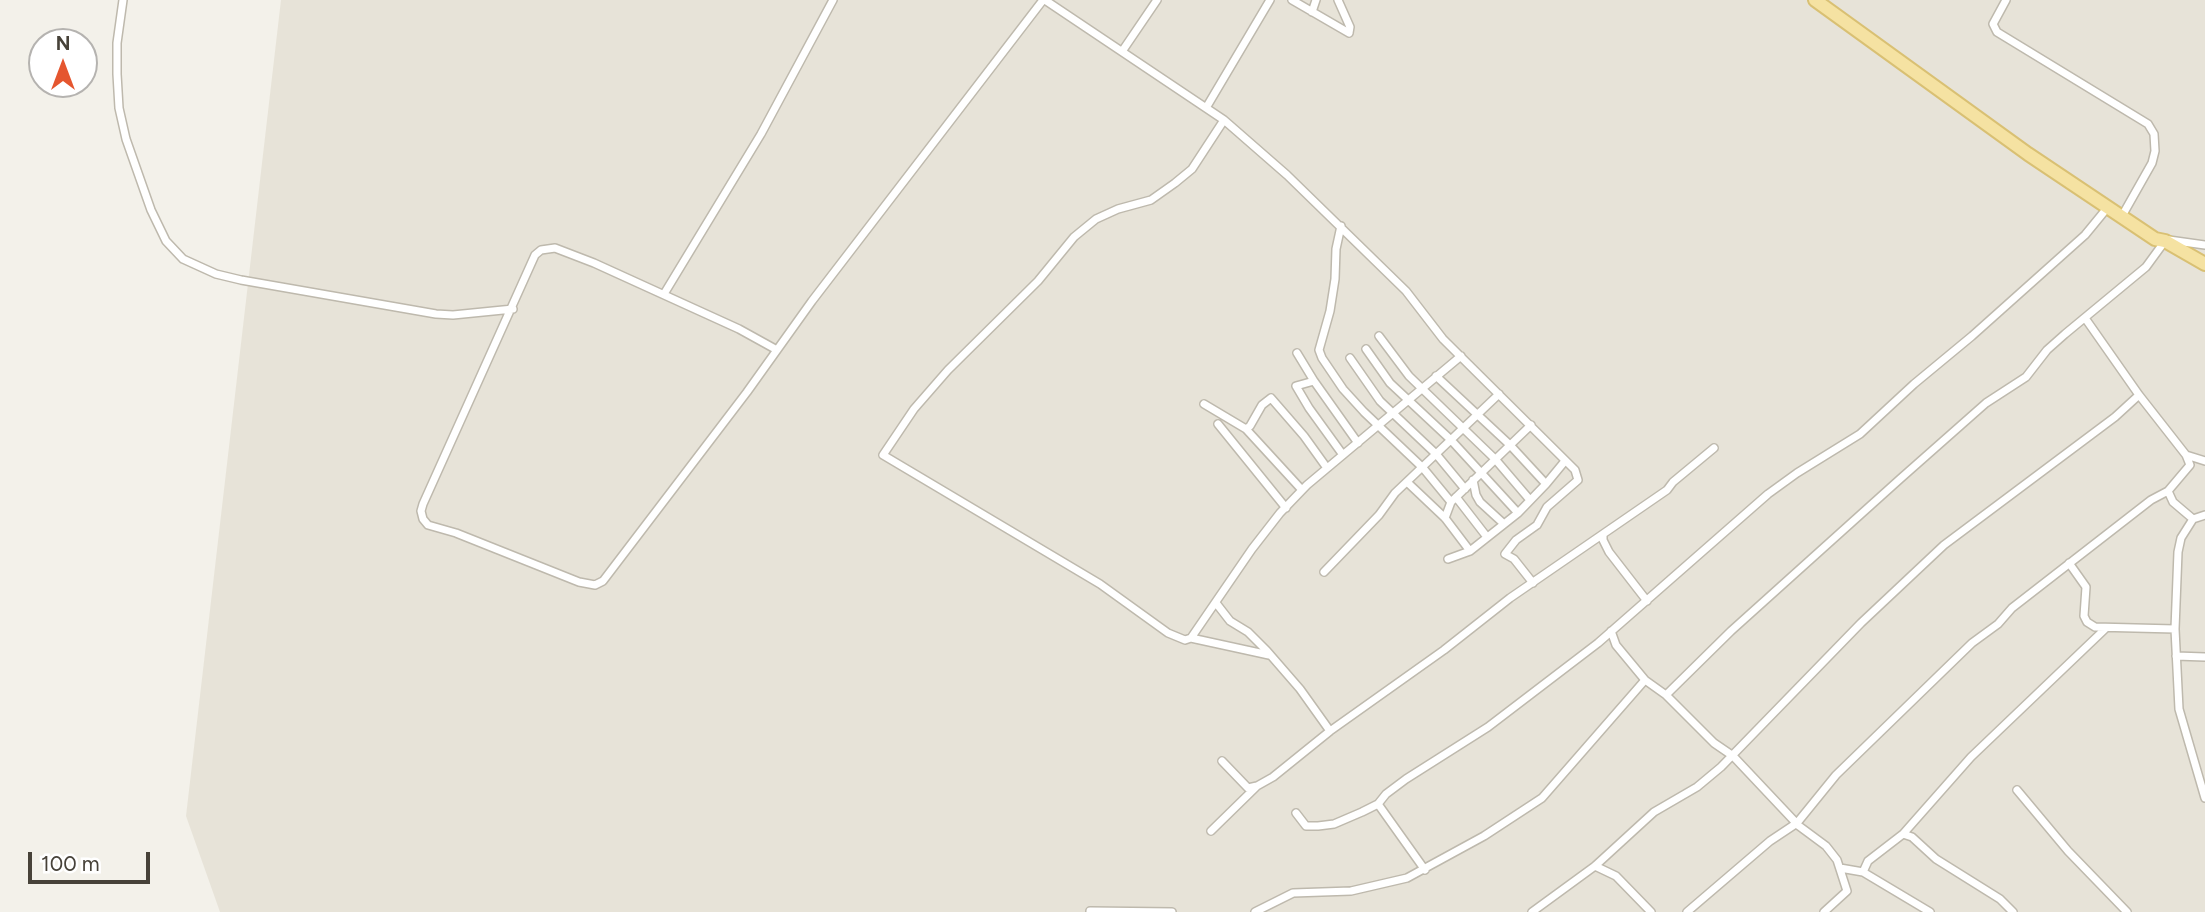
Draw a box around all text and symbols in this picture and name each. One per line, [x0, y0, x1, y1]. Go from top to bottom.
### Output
north arrow [28, 28, 98, 98]
text: N [56, 32, 70, 55]
scale bar [32, 838, 154, 882]
text: 100 m [41, 851, 100, 876]

